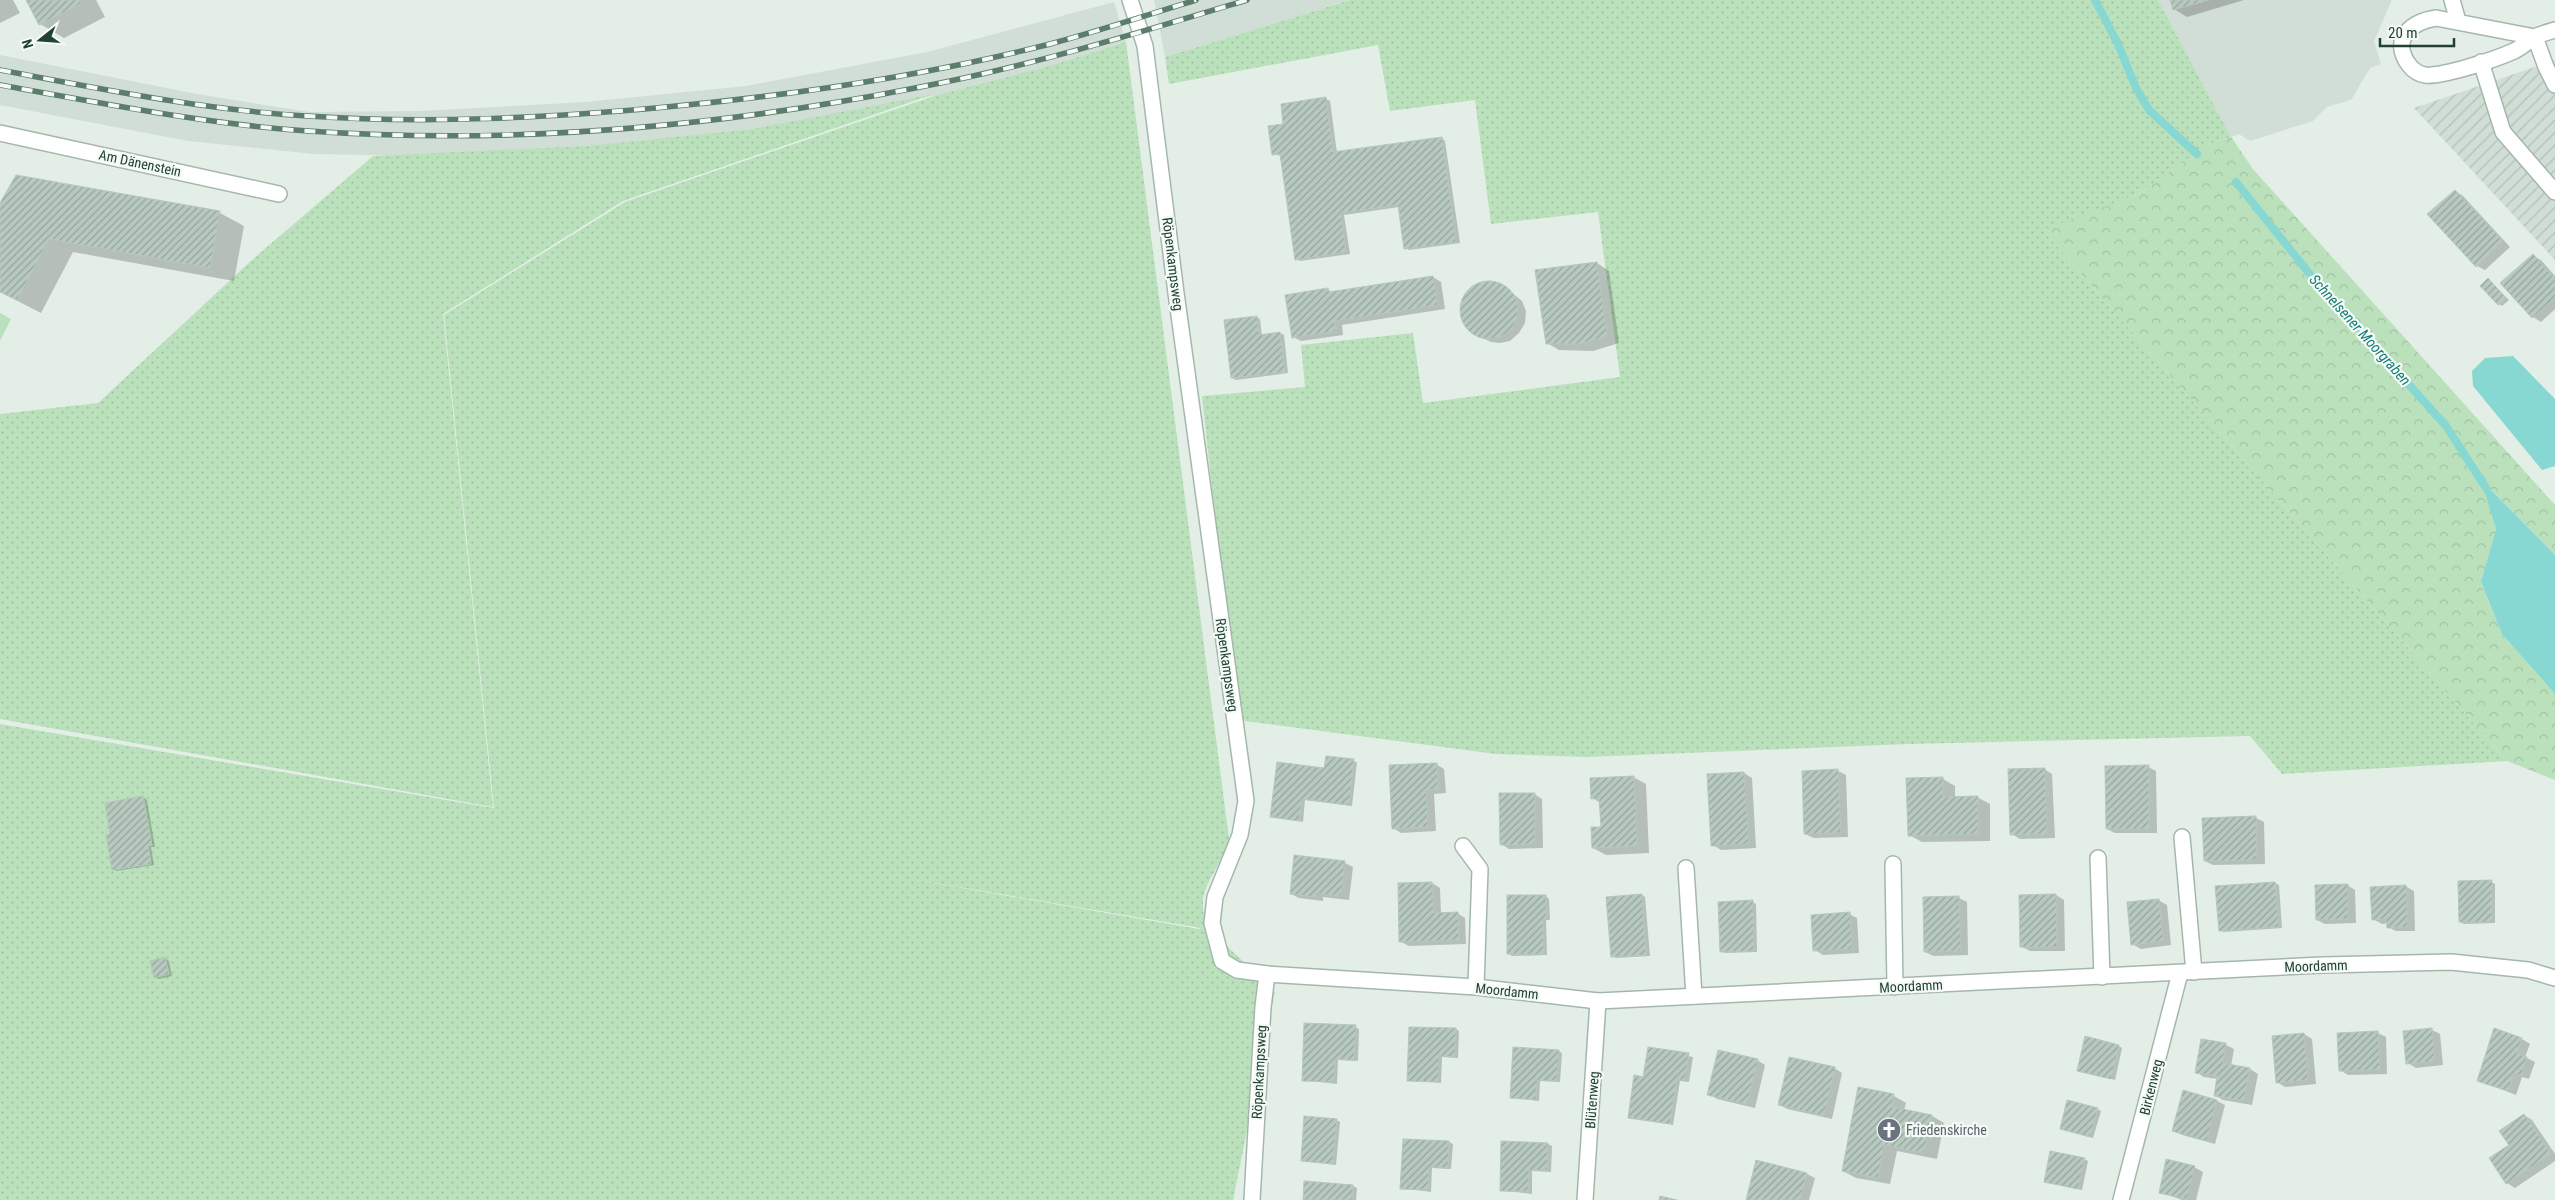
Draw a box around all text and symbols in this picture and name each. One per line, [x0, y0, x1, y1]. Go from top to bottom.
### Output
north arrow [15, 15, 65, 65]
scale bar [2380, 15, 2454, 47]
text: 20 m [2388, 24, 2418, 42]
text: N [19, 37, 36, 50]
street label: Am Dänenstein [97, 146, 183, 180]
street label: Röpenkampsweg [1159, 216, 1187, 312]
water label: Schnelsener Moorgraben [2306, 271, 2414, 389]
street label: Röpenkampsweg [1213, 617, 1241, 713]
street label: Moordamm [2284, 957, 2348, 975]
street label: Moordamm [1879, 976, 1943, 996]
street label: Moordamm [1475, 980, 1539, 1002]
street label: Röpenkampsweg [1249, 1025, 1269, 1119]
street label: Birkenweg [2136, 1057, 2166, 1117]
street label: Blütenweg [1582, 1071, 1602, 1129]
church icon: Friedenskirche [1876, 1117, 1902, 1143]
place label: Friedenskirche [1906, 1122, 1987, 1138]

